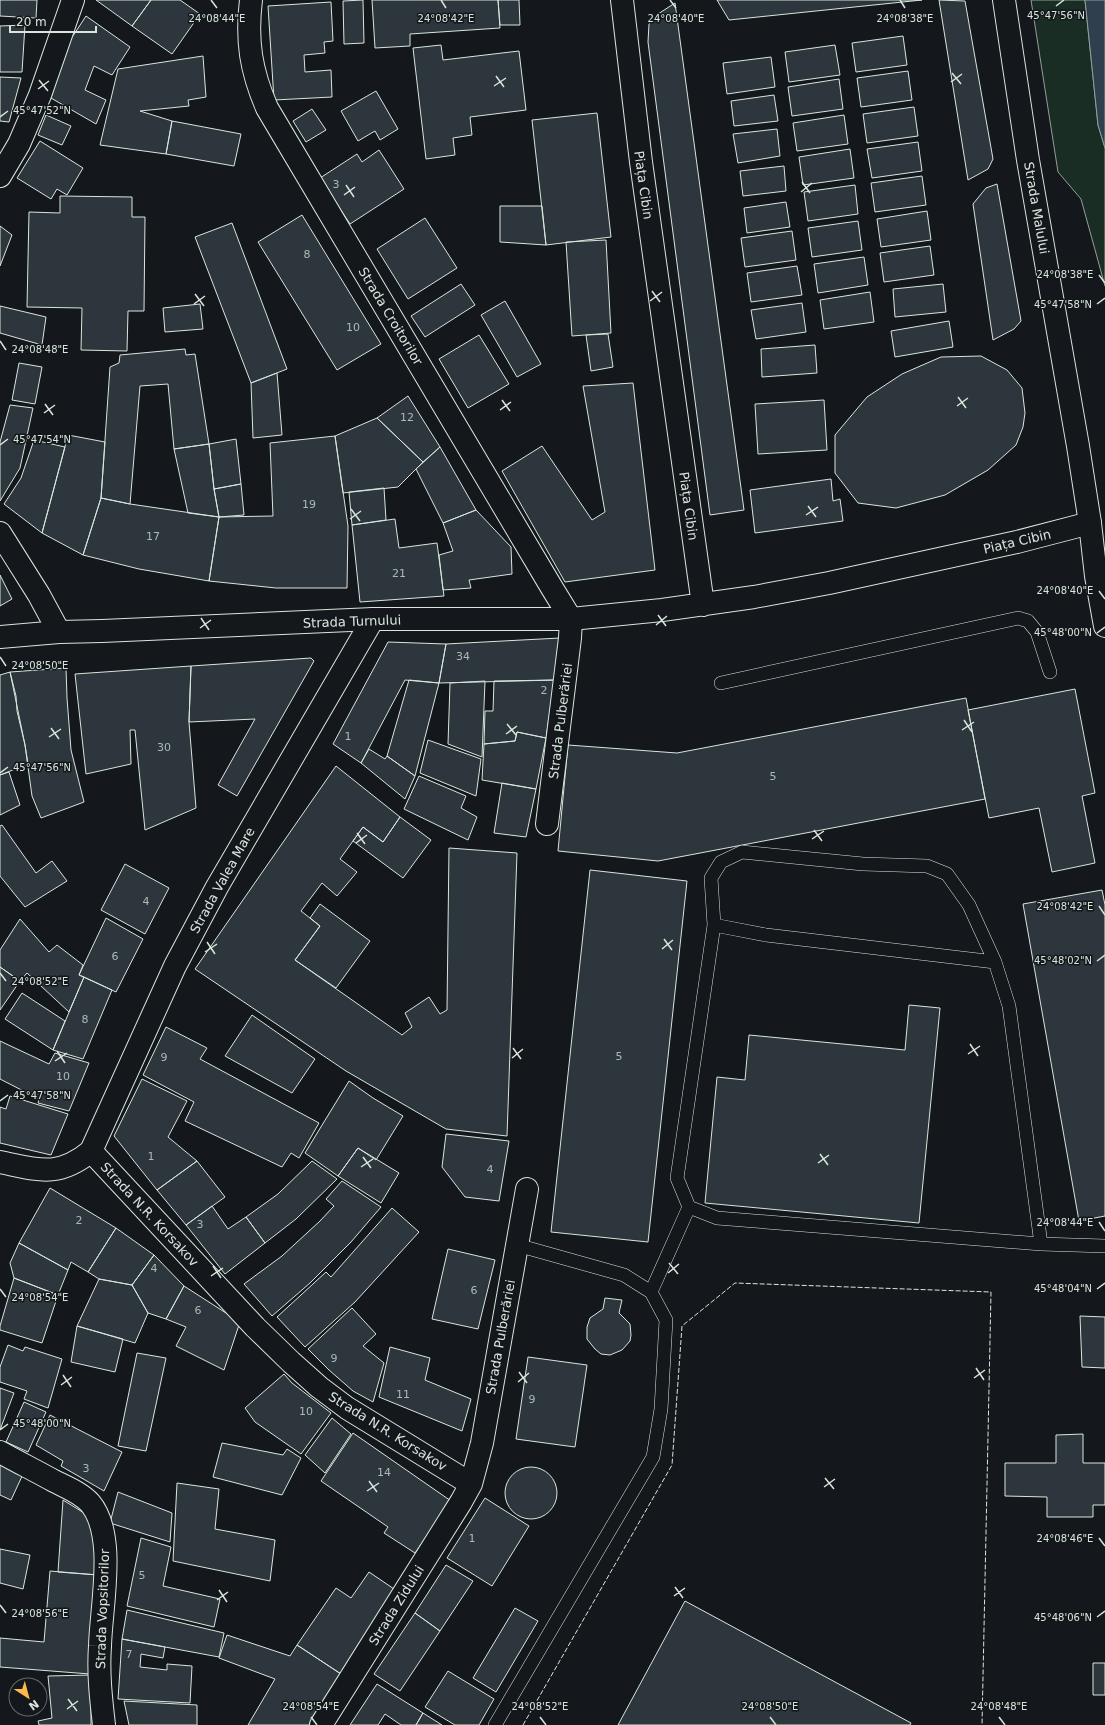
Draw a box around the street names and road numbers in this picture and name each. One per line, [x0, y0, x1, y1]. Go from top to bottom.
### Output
street label: Piața Cibin [631, 150, 656, 220]
street label: Strada Malului [1021, 161, 1052, 255]
street label: Strada Croitorilor [355, 265, 426, 369]
street label: Piața Cibin [676, 471, 701, 541]
street label: Piața Cibin [982, 526, 1052, 557]
street label: Strada Turnului [303, 612, 401, 631]
street label: Strada Pulberăriei [546, 662, 575, 780]
street label: Strada Valea Mare [187, 825, 258, 936]
street label: Strada N.R. Korsakov [98, 1159, 202, 1270]
street label: Strada Pulberăriei [483, 1278, 518, 1396]
street label: Strada N.R. Korsakov [326, 1389, 450, 1474]
street label: Strada Vopsitorilor [93, 1548, 112, 1669]
street label: Strada Zidului [366, 1562, 427, 1648]

